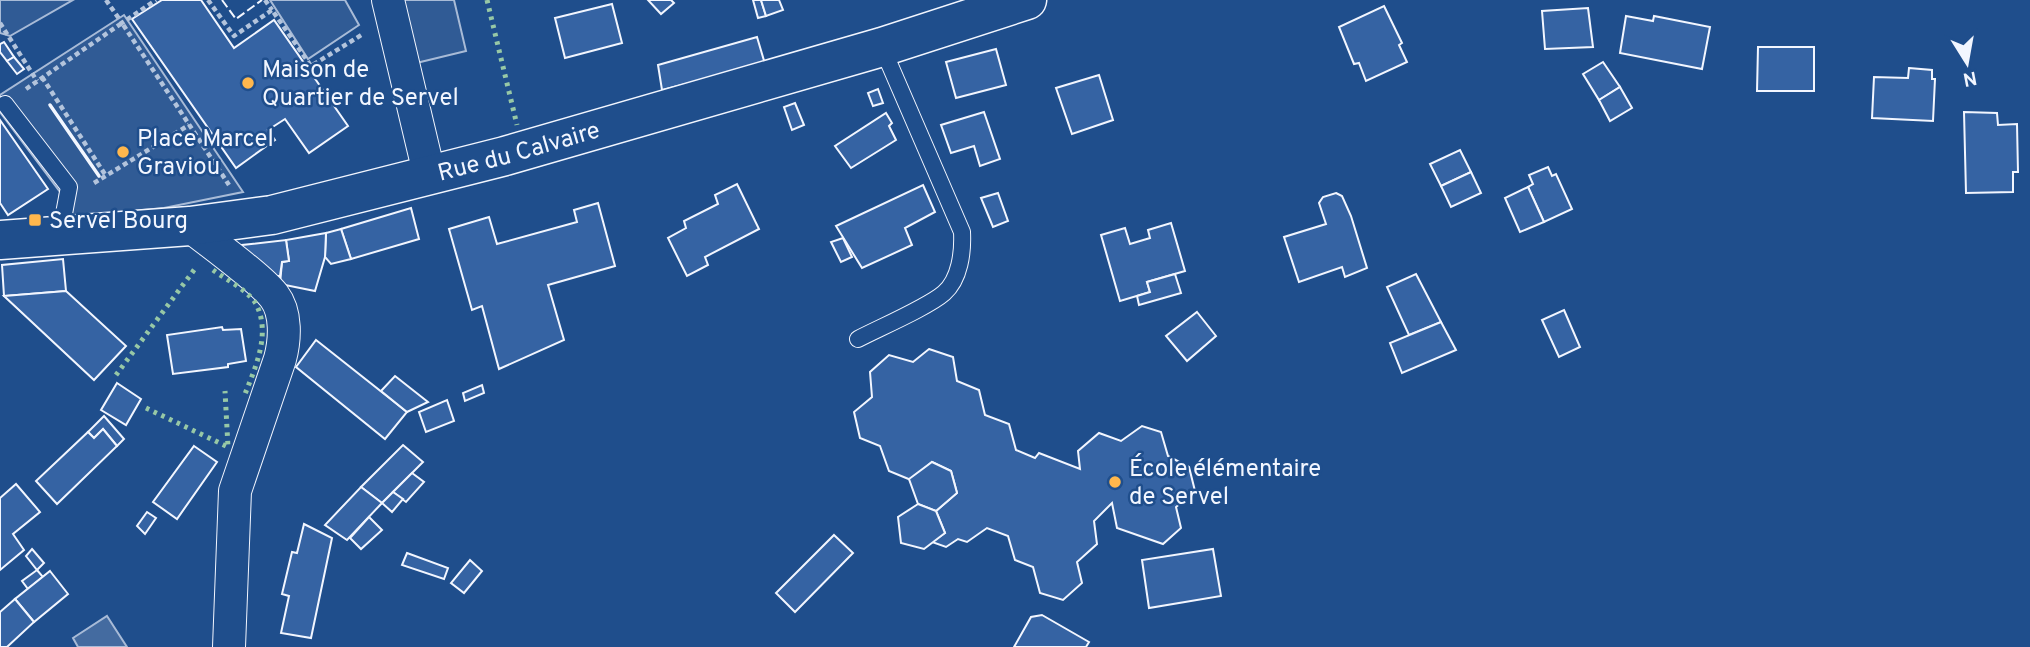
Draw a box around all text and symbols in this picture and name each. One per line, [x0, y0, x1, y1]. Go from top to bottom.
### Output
north arrow [1932, 28, 2002, 98]
place label: Maison de Quartier de Servel [262, 56, 459, 114]
text: N [1961, 65, 1979, 91]
marker: Maison de Quartier de Servel [240, 75, 256, 91]
street label: Rue du Calvaire [435, 116, 604, 189]
place label: Place Marcel Graviou [137, 125, 274, 183]
marker: Place Marcel Graviou [115, 144, 131, 160]
place label: Servel Bourg [49, 207, 188, 237]
marker: Servel Bourg [27, 212, 43, 228]
place label: École élémentaire de Servel [1129, 453, 1321, 513]
marker: École élémentaire de Servel [1107, 474, 1123, 490]

